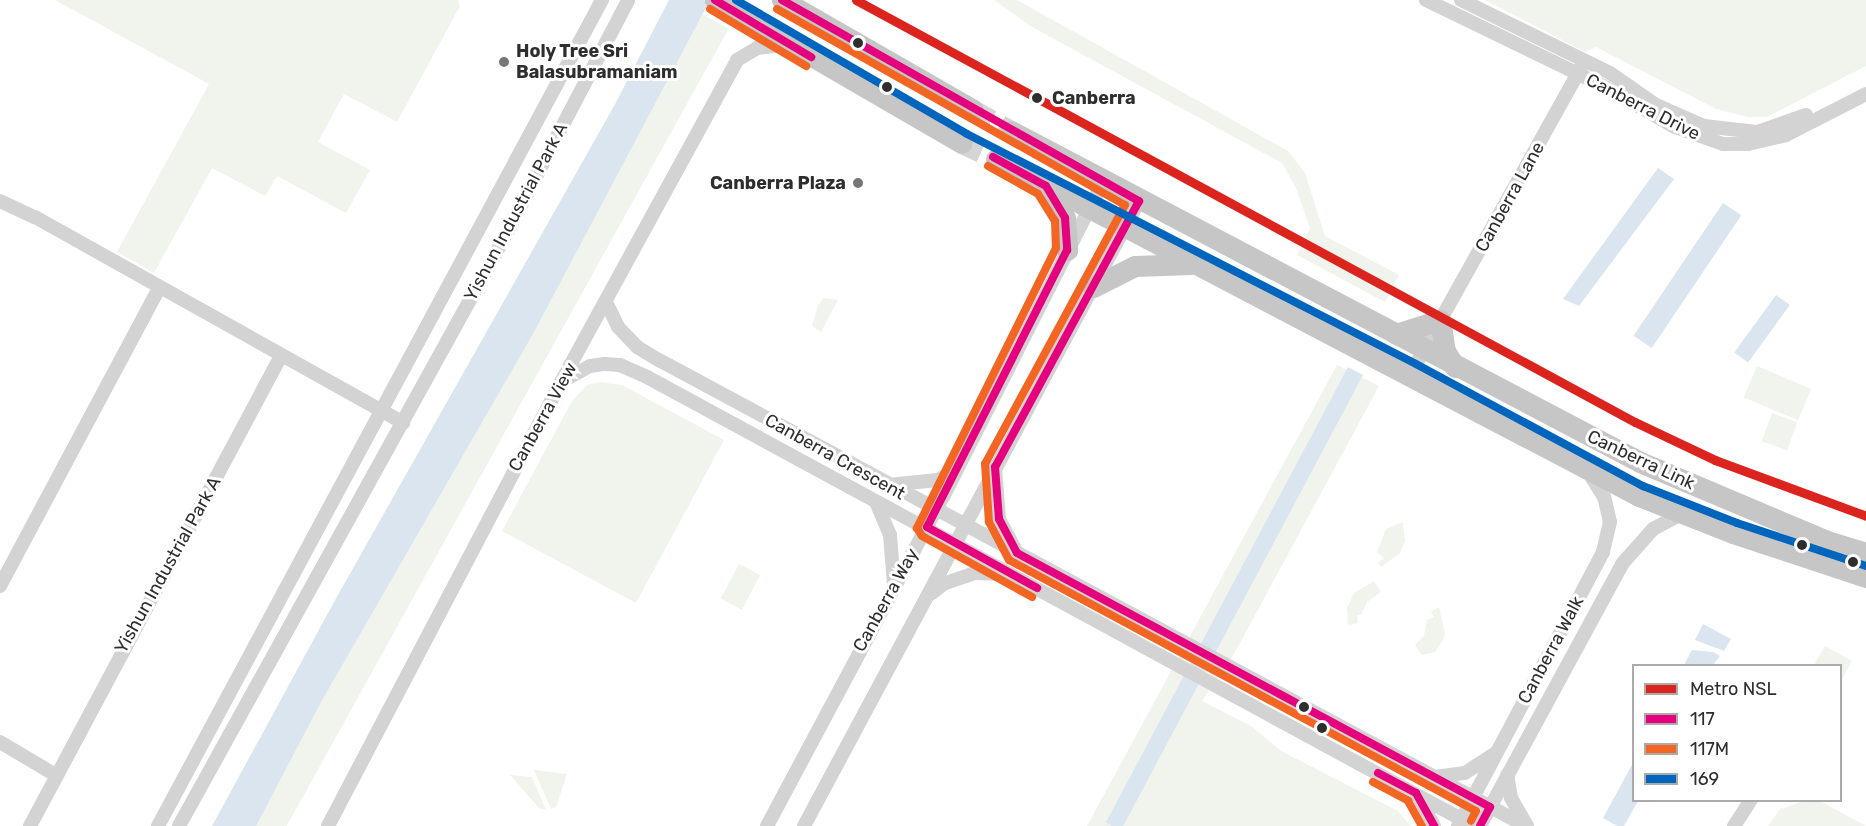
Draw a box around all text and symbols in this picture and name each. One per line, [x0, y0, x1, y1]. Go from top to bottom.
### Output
unlabelled marker [852, 37, 864, 49]
place label: Holy Tree Sri Balasubramaniam [516, 41, 677, 84]
marker: Holy Tree Sri Balasubramaniam [497, 55, 511, 69]
street label: Canberra Drive [1582, 69, 1704, 145]
unlabelled marker [881, 81, 893, 93]
place label: Canberra [1052, 87, 1136, 109]
marker: Canberra [1027, 88, 1047, 108]
street label: Yishun Industrial Park A [460, 119, 572, 305]
street label: Canberra Lane [1471, 138, 1549, 256]
place label: Canberra Plaza [710, 172, 846, 194]
marker: Canberra Plaza [851, 176, 865, 190]
street label: Canberra View [504, 358, 582, 476]
street label: Canberra Crescent [761, 409, 909, 505]
street label: Canberra Link [1584, 426, 1698, 494]
street label: Yishun Industrial Park A [110, 473, 226, 657]
unlabelled marker [1796, 539, 1808, 551]
street label: Canberra Way [849, 544, 923, 656]
unlabelled marker [1847, 556, 1859, 568]
street label: Canberra Walk [1514, 592, 1588, 708]
legend [1632, 664, 1842, 802]
text: Metro NSL [1690, 678, 1777, 700]
unlabelled marker [1298, 701, 1310, 713]
text: 117 [1690, 708, 1715, 730]
unlabelled marker [1316, 722, 1328, 734]
text: 117M [1690, 738, 1729, 760]
text: 169 [1690, 768, 1719, 790]

